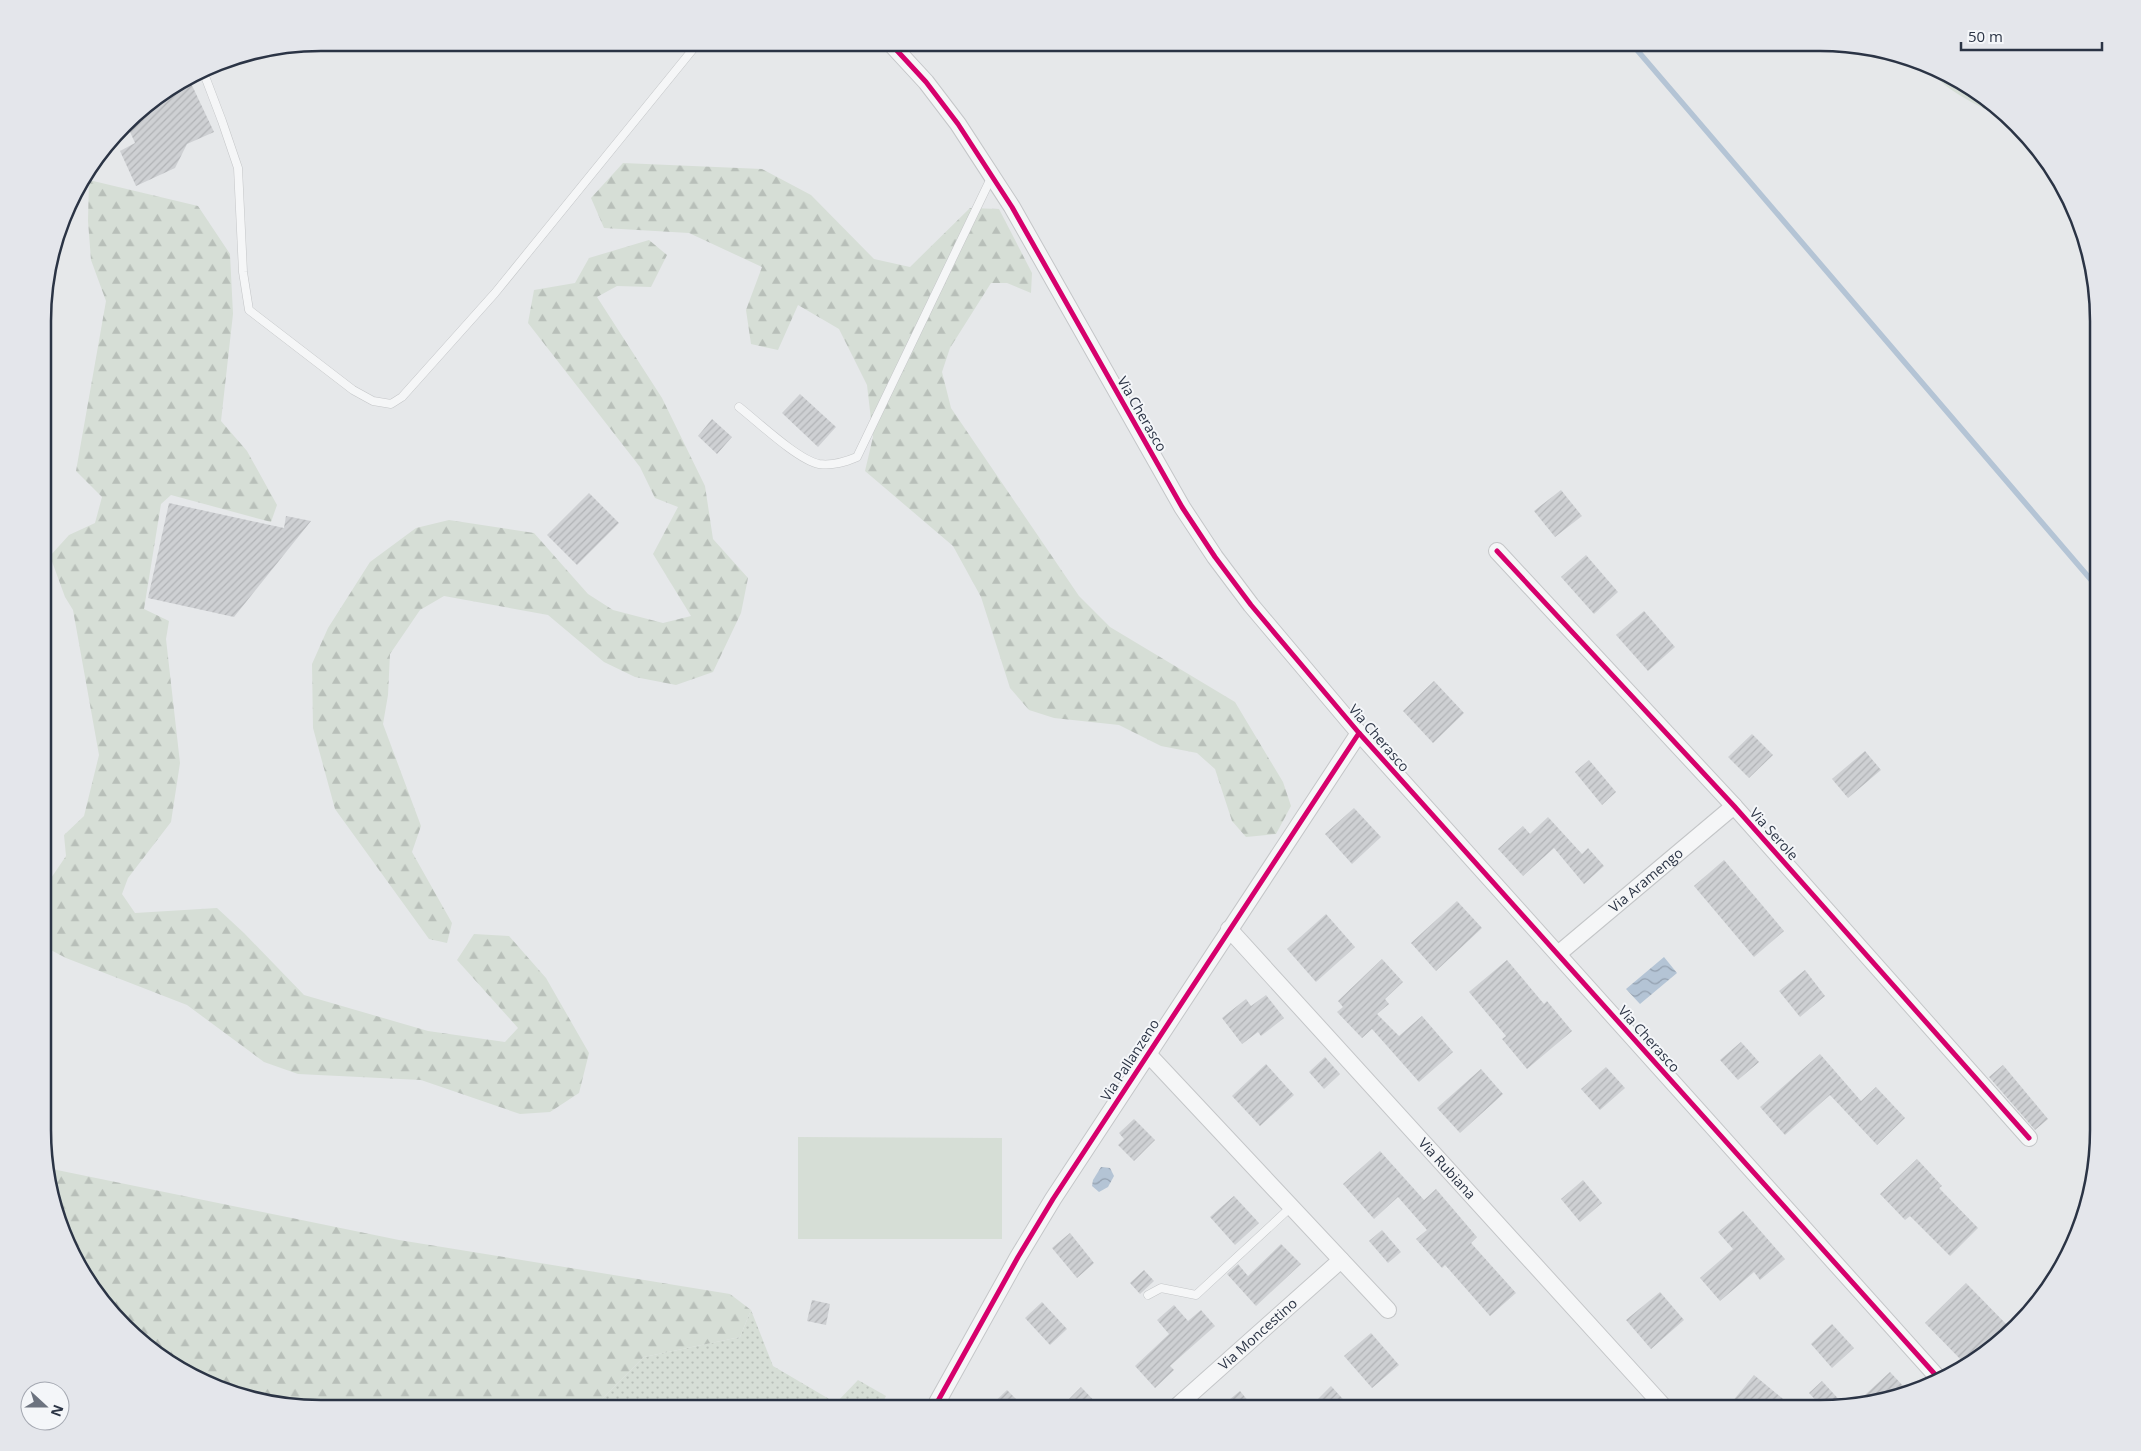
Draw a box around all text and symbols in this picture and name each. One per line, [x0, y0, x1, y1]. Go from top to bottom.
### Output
scale bar [1961, 20, 2102, 52]
text: 50 m [1968, 26, 2003, 46]
street label: Via Cherasco [1113, 373, 1172, 455]
street label: Via Cherasco [1345, 700, 1414, 776]
street label: Via Serole [1746, 803, 1803, 864]
street label: Via Aramengo [1605, 843, 1687, 916]
street label: Via Cherasco [1614, 1001, 1684, 1076]
street label: Via Pallanzeno [1096, 1015, 1163, 1104]
street label: Via Rubiana [1415, 1133, 1480, 1203]
street label: Via Moncestino [1214, 1293, 1301, 1374]
north arrow [20, 1381, 70, 1431]
text: N [47, 1402, 69, 1420]

